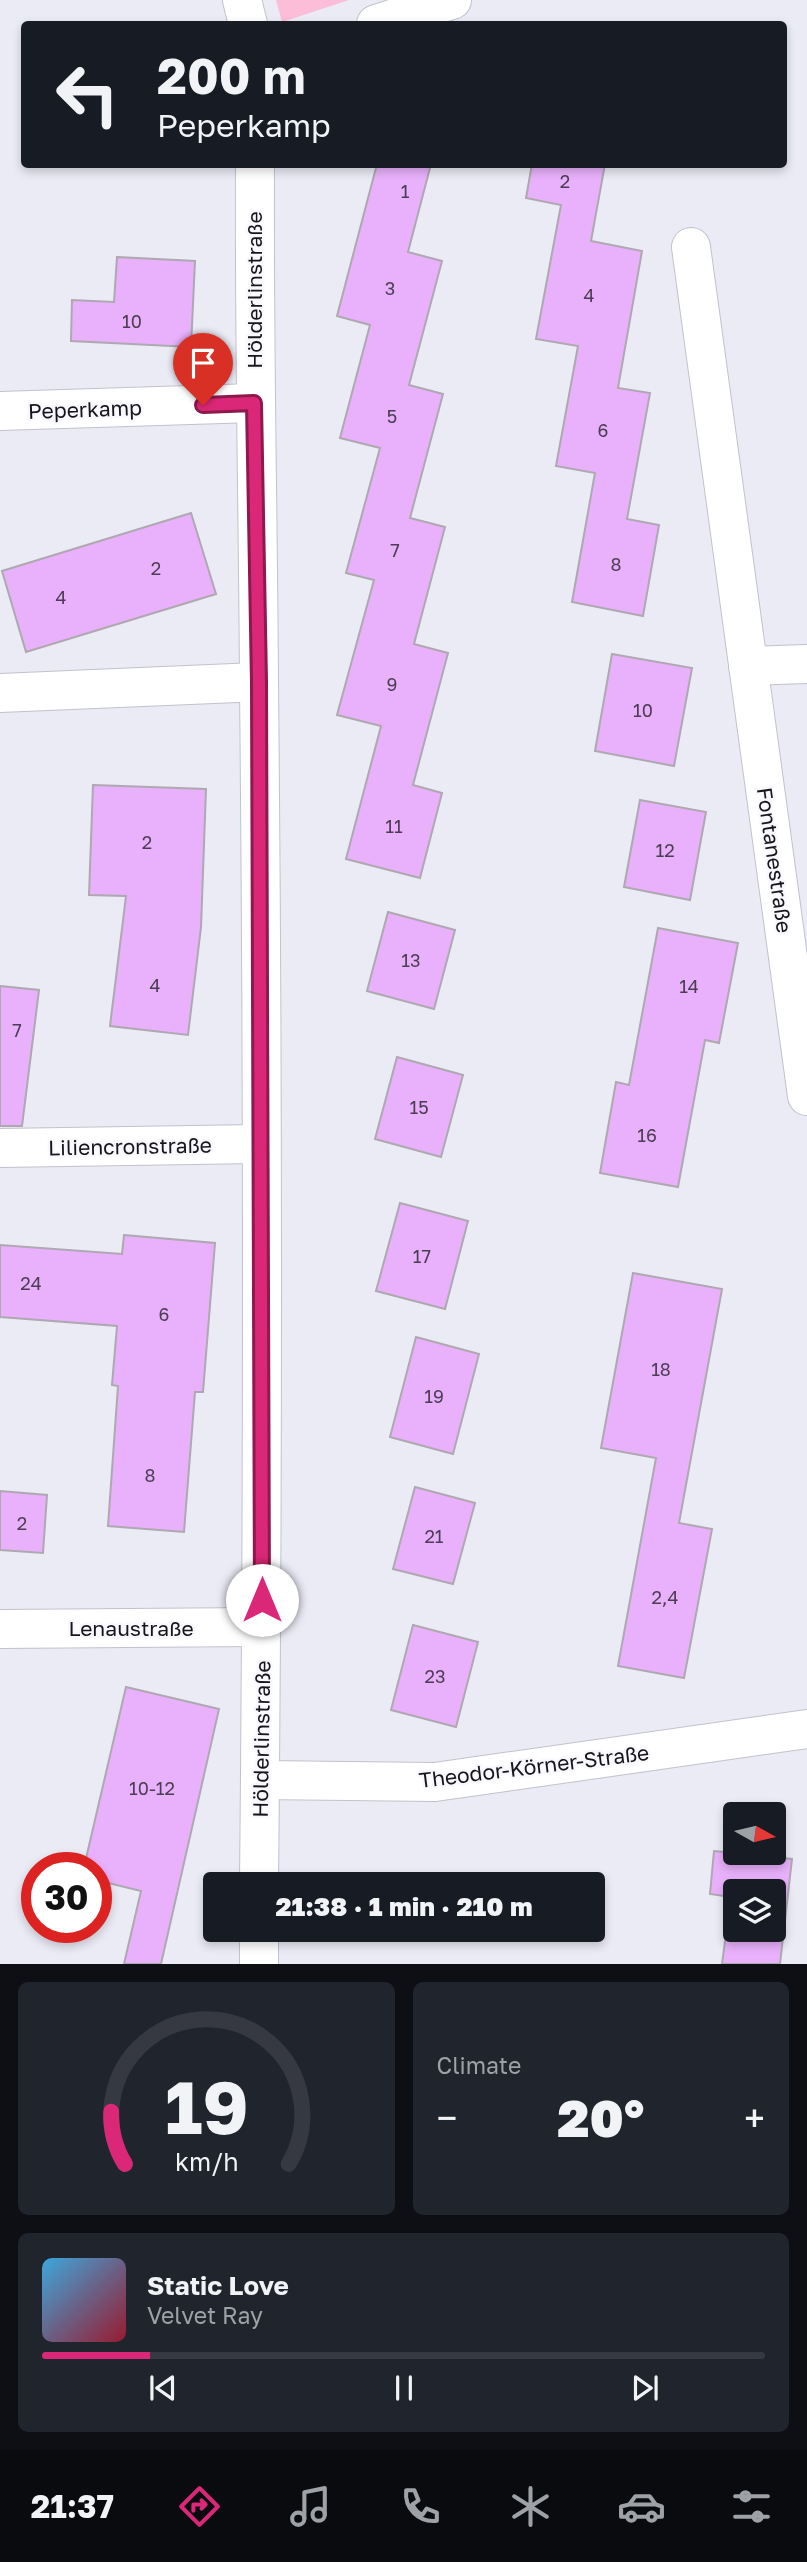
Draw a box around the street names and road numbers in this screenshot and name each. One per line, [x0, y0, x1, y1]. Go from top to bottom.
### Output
street label: Hölderlinstraße [241, 211, 267, 369]
street label: Peperkamp [28, 394, 142, 424]
street label: Fontanestraße [752, 786, 798, 934]
street label: Liliencronstraße [48, 1132, 212, 1160]
street label: Lenaustraße [68, 1615, 194, 1641]
street label: Hölderlinstraße [247, 1660, 275, 1818]
street label: Theodor-Körner-Straße [417, 1739, 651, 1793]

